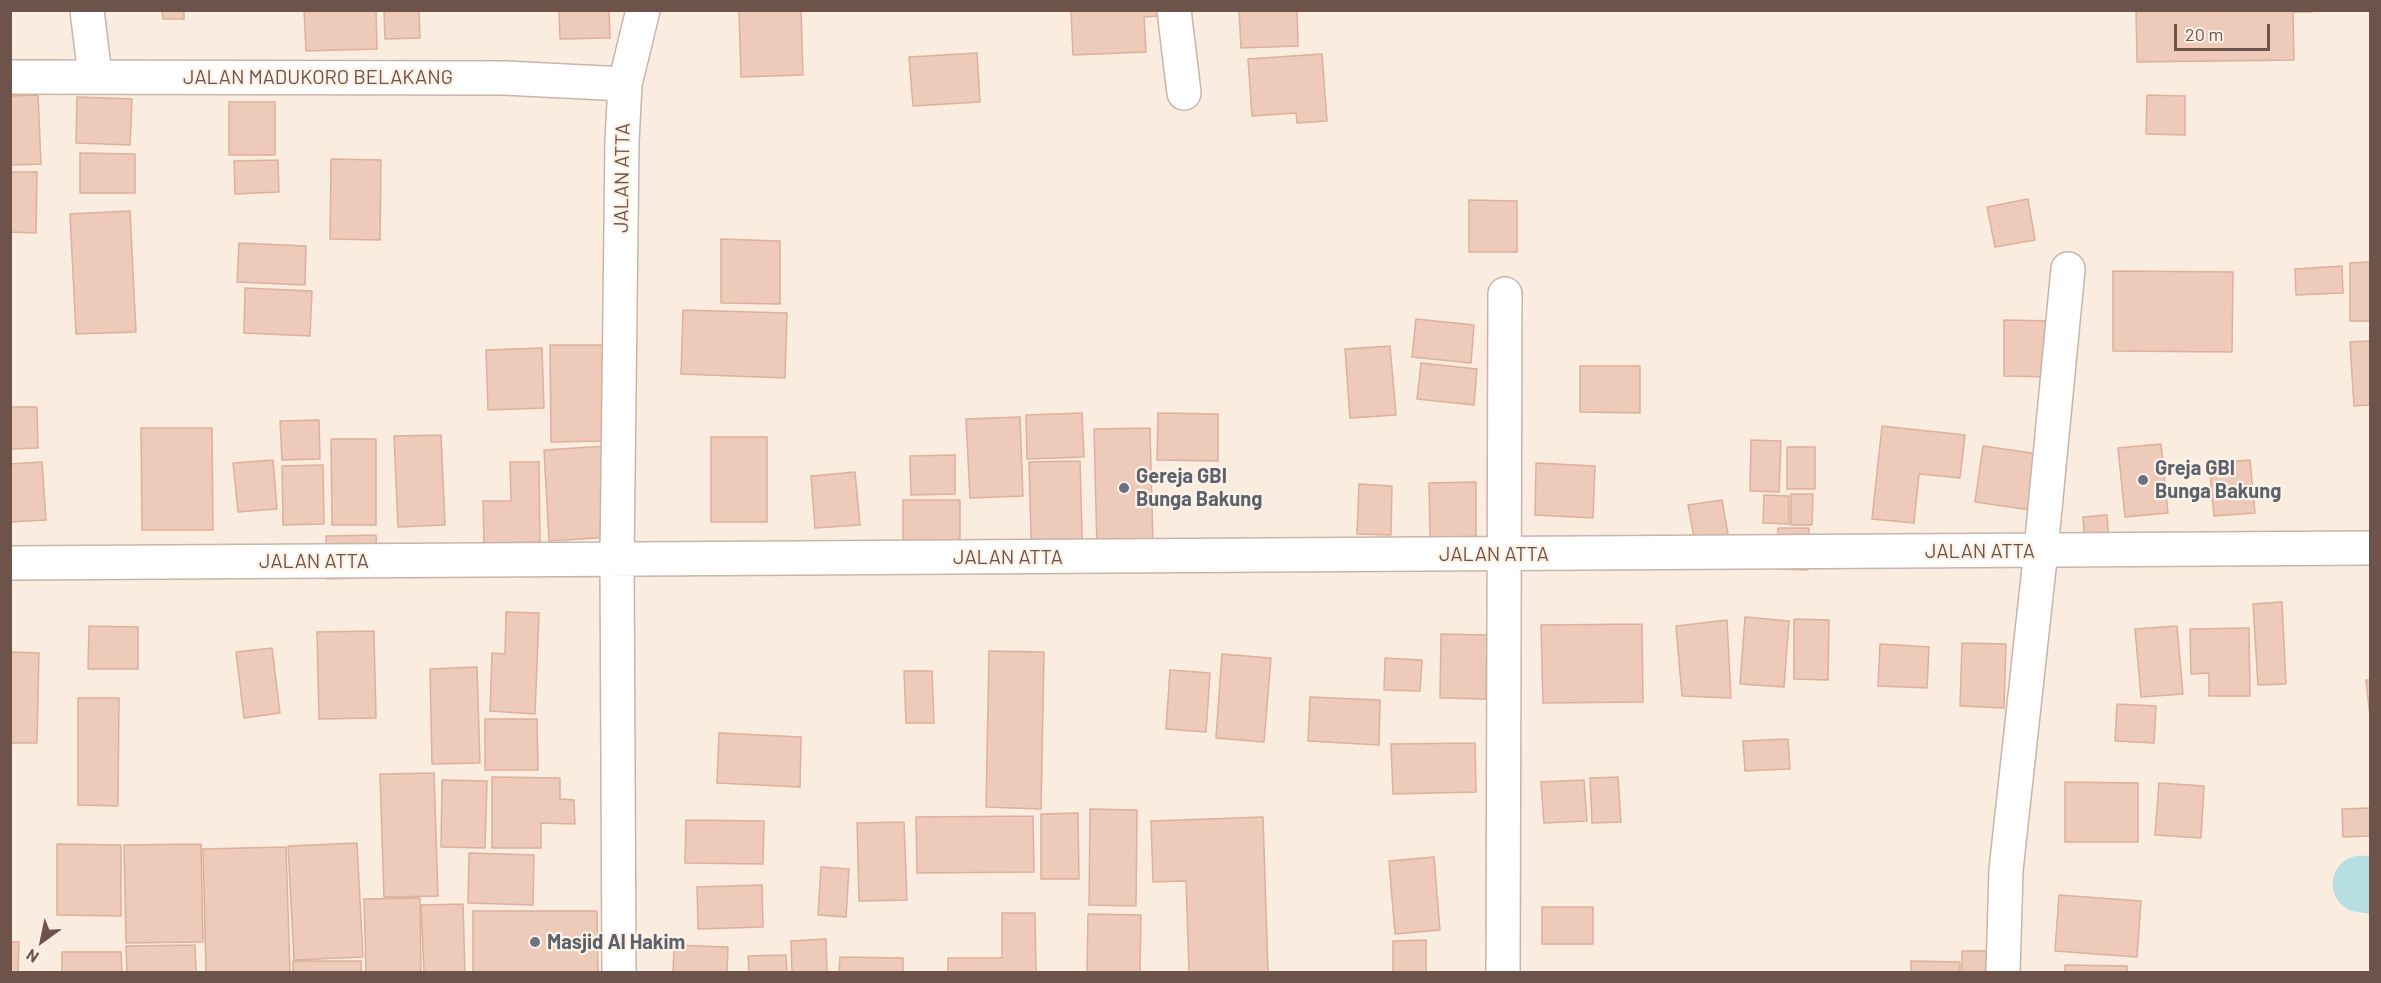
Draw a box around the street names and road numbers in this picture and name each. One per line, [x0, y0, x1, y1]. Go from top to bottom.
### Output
street label: JALAN MADUKORO BELAKANG [183, 65, 453, 89]
street label: JALAN ATTA [609, 123, 635, 233]
street label: JALAN ATTA [1925, 539, 2035, 563]
street label: JALAN ATTA [1439, 542, 1549, 566]
street label: JALAN ATTA [953, 545, 1063, 569]
street label: JALAN ATTA [259, 549, 369, 573]

